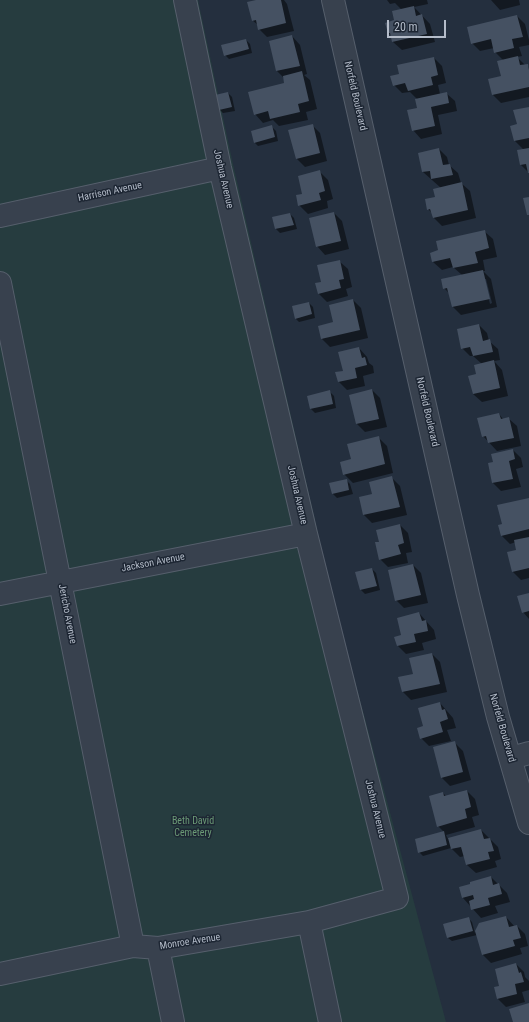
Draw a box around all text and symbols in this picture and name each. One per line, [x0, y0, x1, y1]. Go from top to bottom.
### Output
scale bar [389, 12, 448, 38]
text: 20 m [394, 20, 418, 34]
street label: Norfeld Boulevard [341, 60, 369, 132]
street label: Joshua Avenue [210, 148, 236, 210]
street label: Harrison Avenue [77, 179, 143, 205]
street label: Norfeld Boulevard [413, 376, 441, 448]
street label: Joshua Avenue [284, 464, 310, 526]
street label: Jackson Avenue [120, 551, 186, 575]
street label: Jericho Avenue [55, 583, 79, 645]
street label: Norfeld Boulevard [486, 692, 518, 764]
street label: Joshua Avenue [362, 778, 388, 840]
park label: Beth David Cemetery [172, 815, 214, 838]
street label: Monroe Avenue [159, 931, 221, 953]

